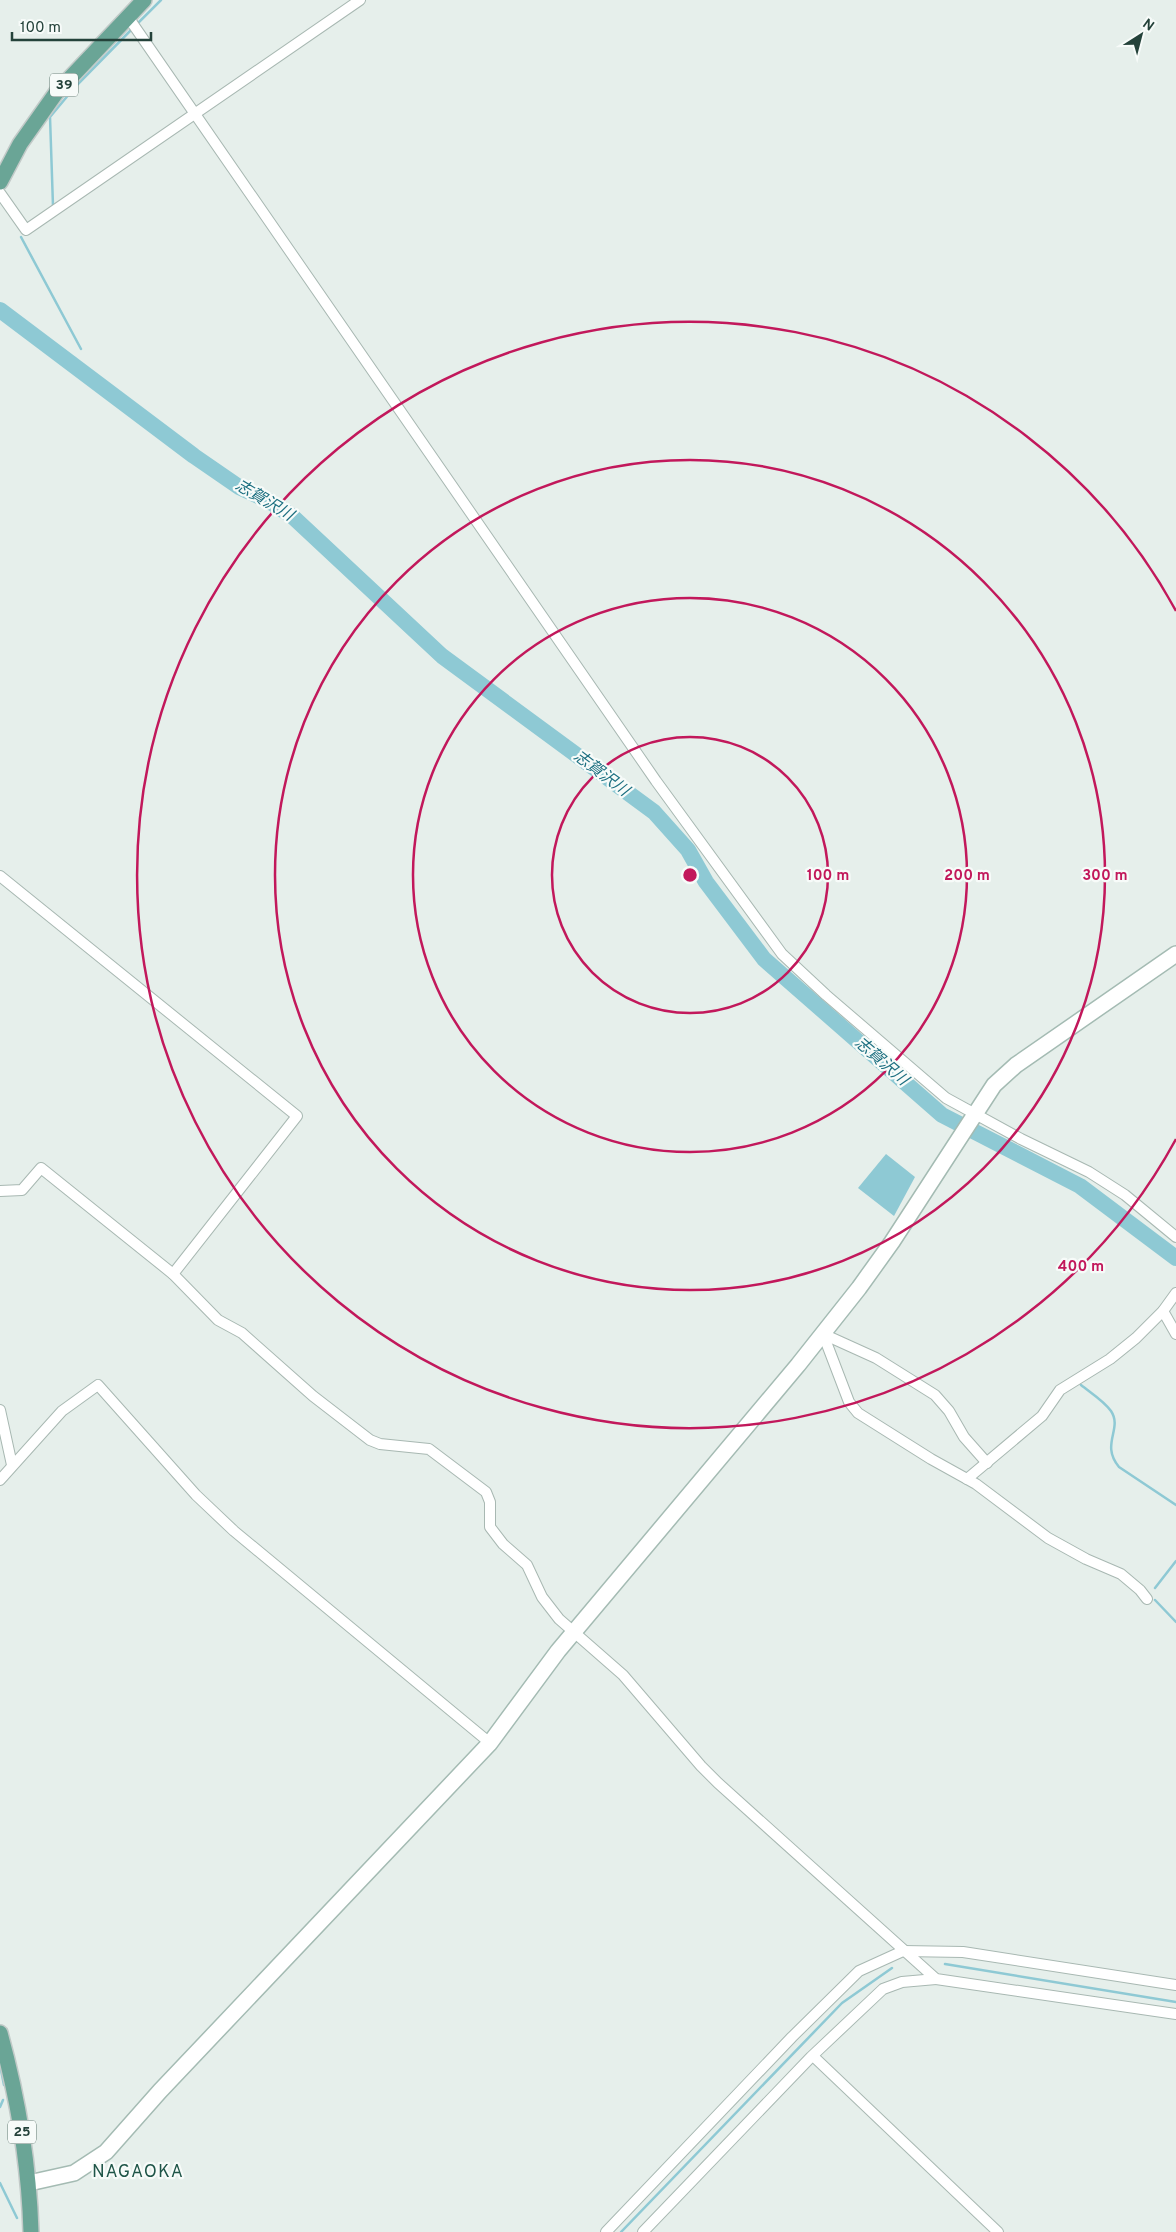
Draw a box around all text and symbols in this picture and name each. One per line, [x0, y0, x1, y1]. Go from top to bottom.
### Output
scale bar [12, 10, 151, 42]
north arrow [1116, 10, 1166, 60]
text: N [1139, 16, 1157, 36]
text: 100 m [20, 19, 61, 38]
road number: 39 [50, 74, 78, 96]
water label: 志賀沢川 [231, 476, 298, 527]
water label: 志賀沢川 [569, 747, 634, 802]
centre of rings [681, 866, 699, 884]
text: 100 m [807, 867, 849, 886]
text: 200 m [944, 867, 990, 886]
text: 300 m [1082, 867, 1128, 886]
water label: 志賀沢川 [850, 1033, 913, 1092]
text: 400 m [1058, 1258, 1104, 1277]
road number: 25 [8, 2120, 36, 2144]
district label: NAGAOKA [92, 2161, 184, 2184]

